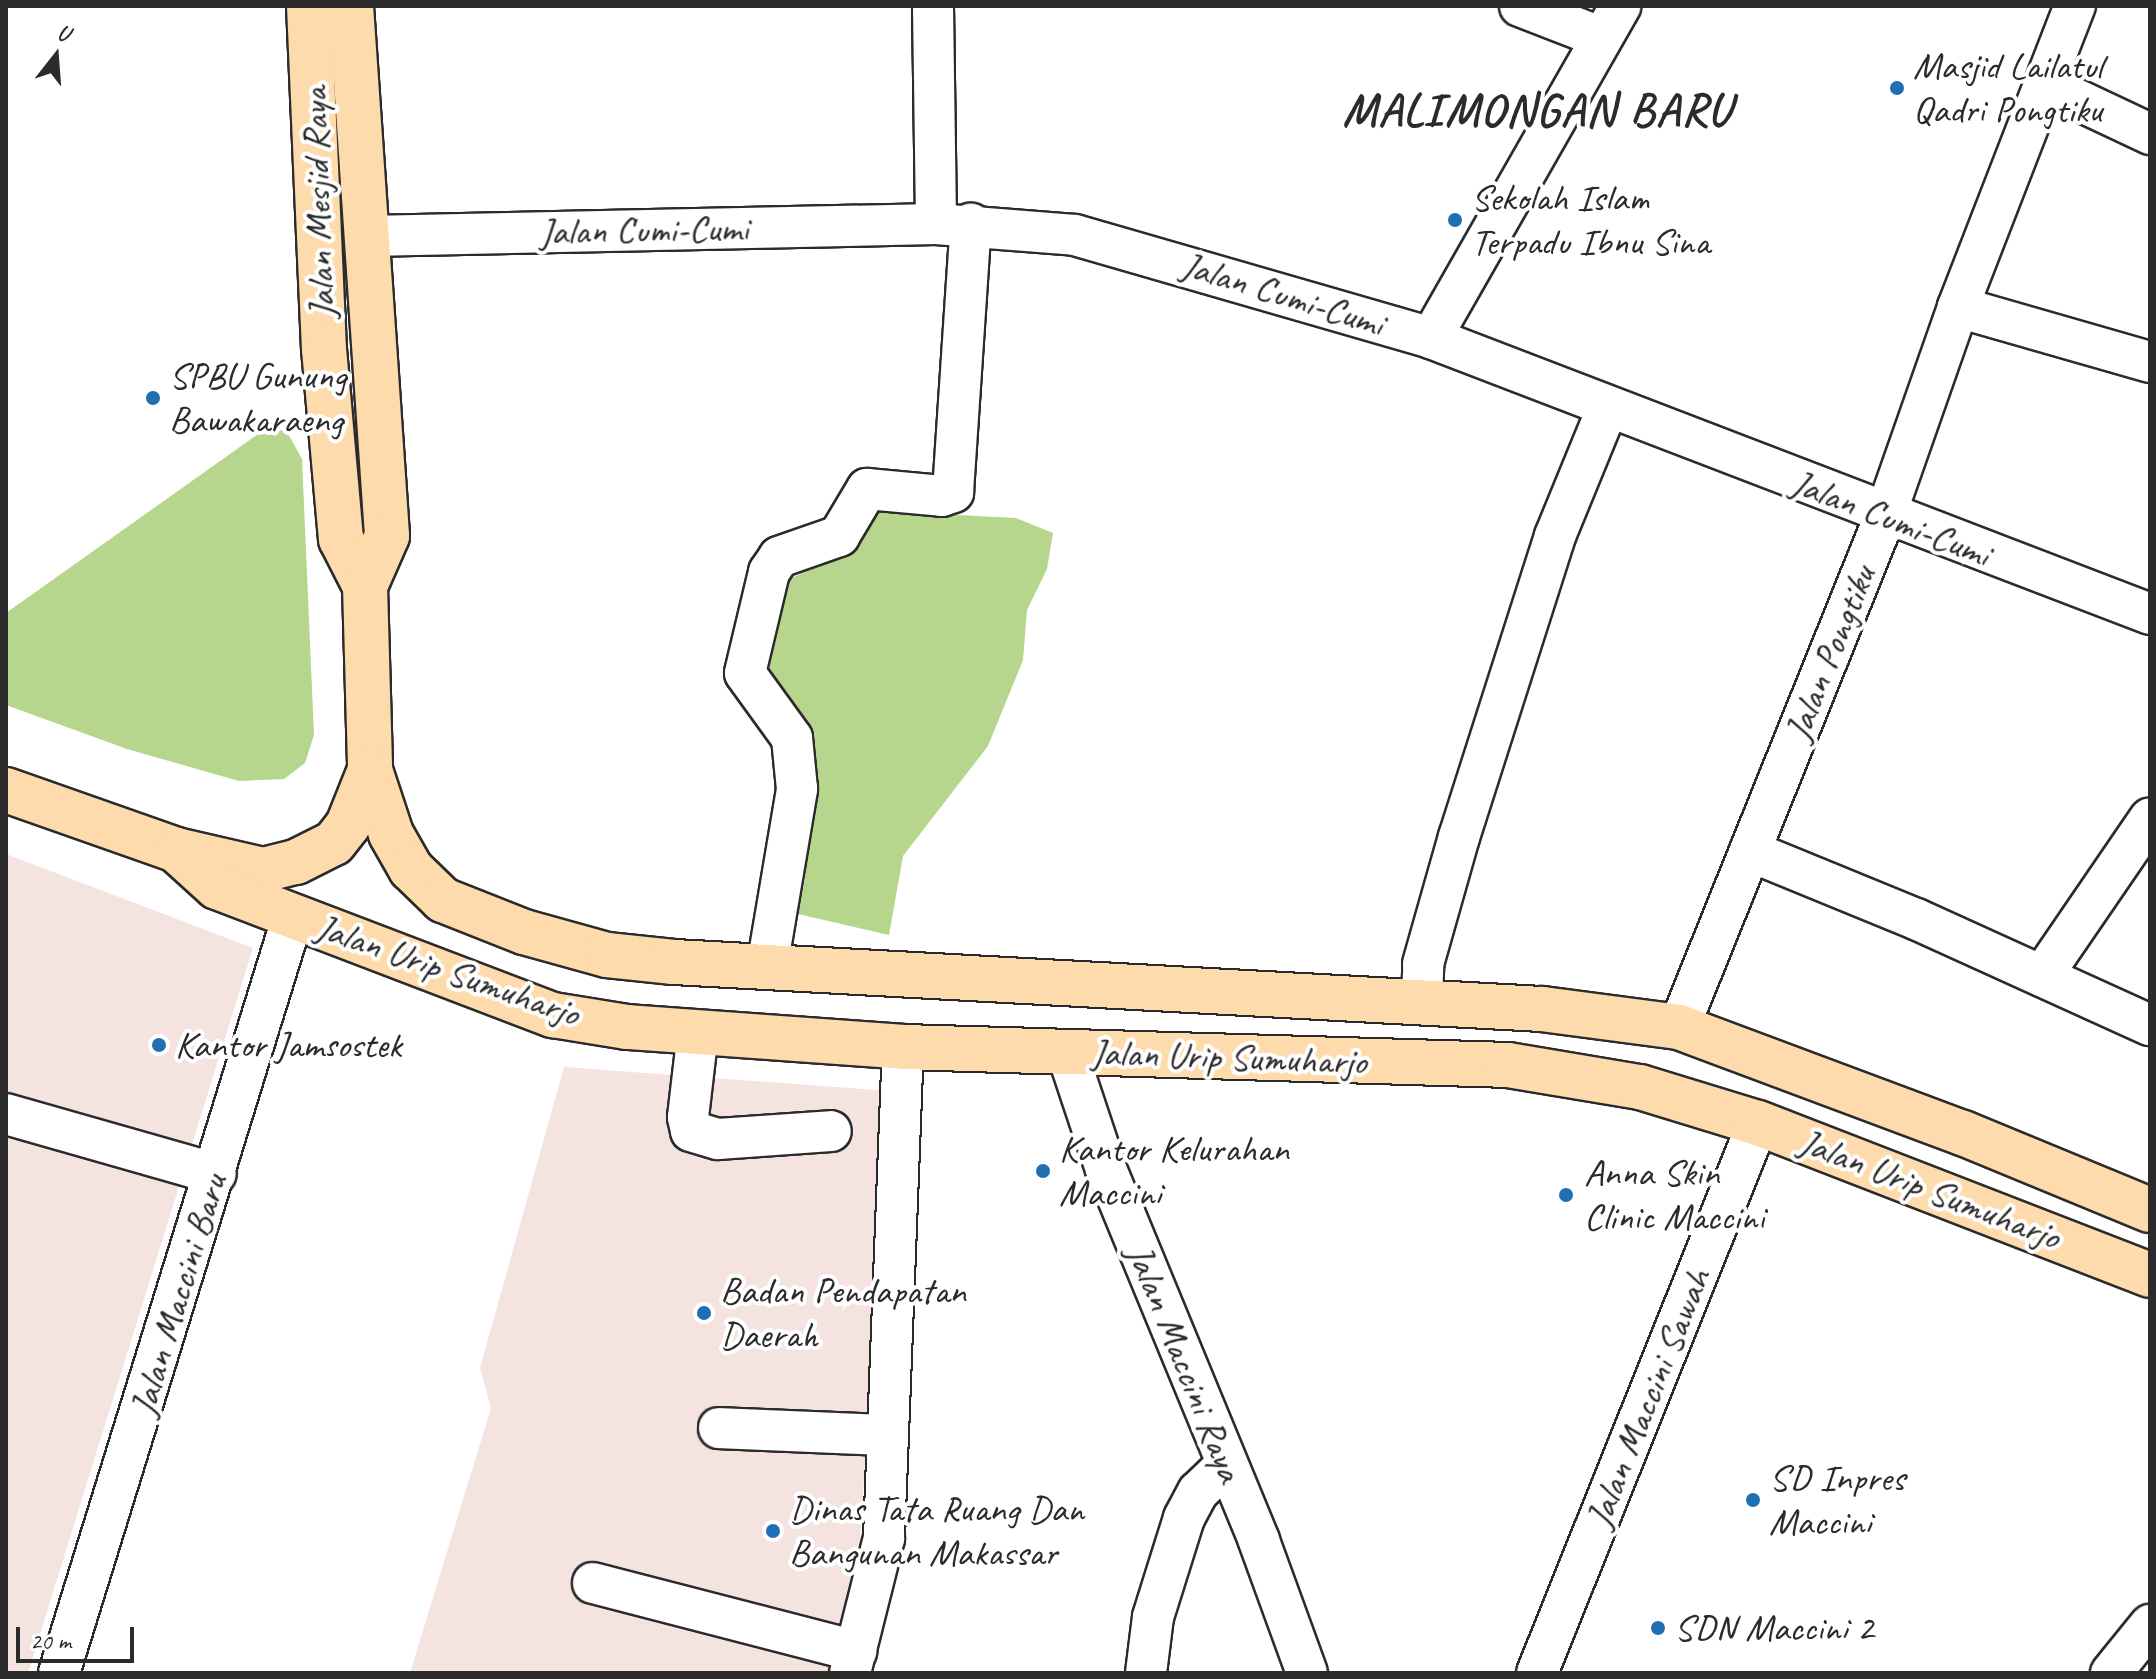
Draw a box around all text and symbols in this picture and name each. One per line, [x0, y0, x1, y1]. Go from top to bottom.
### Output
north arrow [16, 16, 96, 96]
text: U [54, 18, 72, 48]
place label: Masjid Lailatul Qadri Pongtiku [1913, 43, 2104, 132]
marker: Masjid Lailatul Qadri Pongtiku [1888, 79, 1906, 97]
district label: MALIMONGAN BARU [1344, 82, 1730, 138]
street label: Jalan Mesjid Raya [291, 87, 345, 319]
place label: Sekolah Islam Terpadu Ibnu Sina [1471, 175, 1710, 264]
street label: Jalan Cumi-Cumi [540, 205, 748, 255]
marker: Sekolah Islam Terpadu Ibnu Sina [1446, 211, 1464, 229]
street label: Jalan Cumi-Cumi [1177, 242, 1389, 346]
place label: SPBU Gunung Bawakaraeng [169, 353, 346, 442]
marker: SPBU Gunung Bawakaraeng [144, 389, 162, 407]
street label: Jalan Cumi-Cumi [1786, 459, 1996, 577]
street label: Jalan Pongtiku [1774, 559, 1886, 747]
street label: Jalan Urip Sumuharjo [311, 904, 585, 1036]
place label: Kantor Jamsostek [175, 1022, 402, 1068]
street label: Jalan Urip Sumuharjo [1091, 1029, 1367, 1085]
marker: Kantor Jamsostek [150, 1036, 168, 1054]
street label: Jalan Urip Sumuharjo [1794, 1119, 2066, 1259]
place label: Kantor Kelurahan Maccini [1059, 1126, 1290, 1216]
place label: Anna Skin Clinic Maccini [1584, 1150, 1765, 1240]
marker: Kantor Kelurahan Maccini [1034, 1162, 1052, 1180]
street label: Jalan Maccini Baru [119, 1168, 237, 1422]
marker: Anna Skin Clinic Maccini [1555, 1184, 1577, 1206]
street label: Jalan Maccini Raya [1117, 1238, 1253, 1488]
street label: Jalan Maccini Sawah [1576, 1263, 1720, 1533]
place label: Badan Pendapatan Daerah [720, 1268, 966, 1358]
marker: Badan Pendapatan Daerah [695, 1304, 713, 1322]
place label: SD Inpres Maccini [1769, 1455, 1905, 1544]
place label: Dinas Tata Ruang Dan Bangunan Makassar [789, 1486, 1085, 1576]
marker: SD Inpres Maccini [1744, 1491, 1762, 1509]
marker: Dinas Tata Ruang Dan Bangunan Makassar [764, 1522, 782, 1540]
place label: SDN Maccini 2 [1674, 1605, 1874, 1651]
scale bar [20, 1611, 138, 1661]
marker: SDN Maccini 2 [1649, 1619, 1667, 1637]
text: 20 m [30, 1626, 71, 1656]

